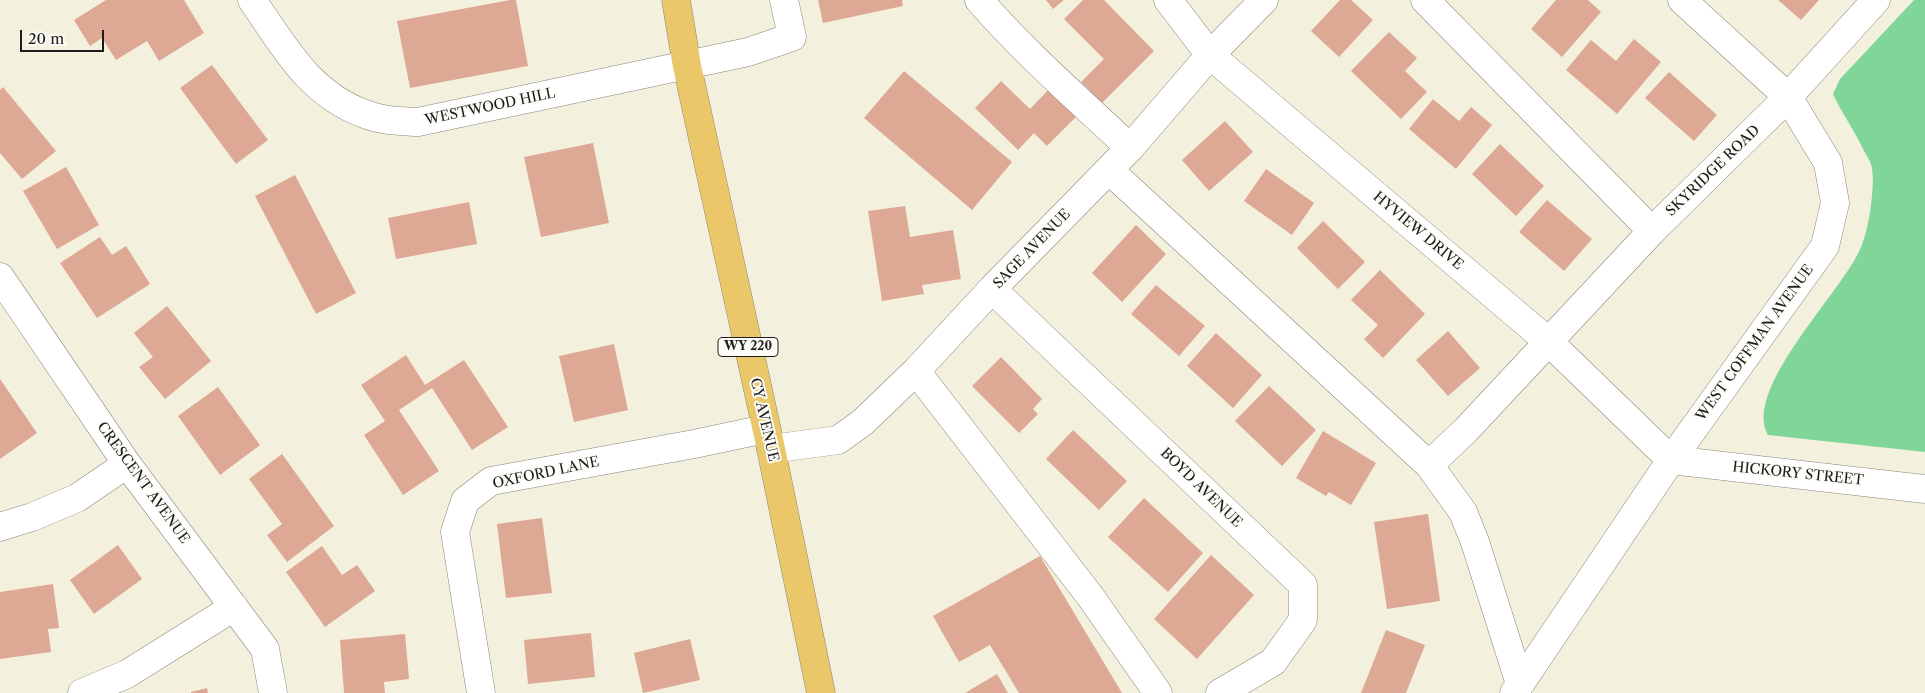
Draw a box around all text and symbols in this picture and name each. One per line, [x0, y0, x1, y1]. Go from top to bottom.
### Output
scale bar [22, 20, 106, 52]
text: 20 m [28, 29, 64, 48]
street label: WESTWOOD HILL [423, 85, 557, 129]
street label: SKYRIDGE ROAD [1663, 122, 1763, 220]
street label: HYVIEW DRIVE [1370, 188, 1466, 274]
street label: SAGE AVENUE [990, 206, 1074, 292]
street label: WEST COFFMAN AVENUE [1693, 262, 1817, 424]
road number: WY 220 [718, 338, 778, 357]
street label: CY AVENUE [746, 376, 782, 464]
street label: CRESCENT AVENUE [93, 419, 193, 547]
street label: BOYD AVENUE [1157, 445, 1245, 531]
street label: OXFORD LANE [491, 453, 601, 493]
street label: HICKORY STREET [1732, 459, 1864, 489]

